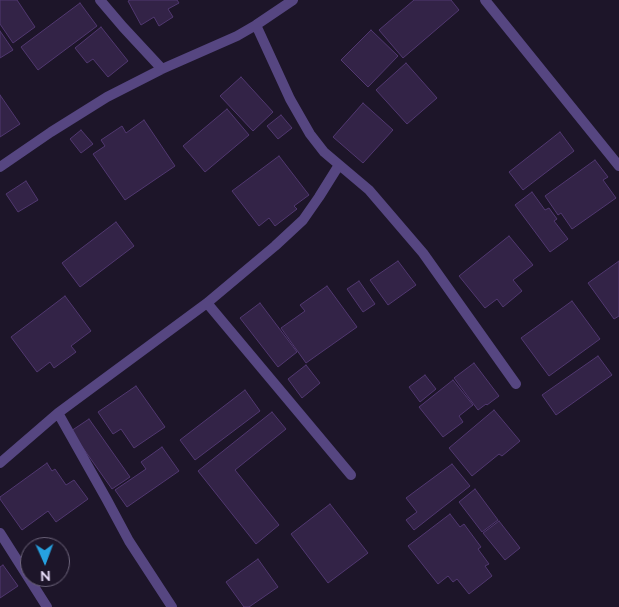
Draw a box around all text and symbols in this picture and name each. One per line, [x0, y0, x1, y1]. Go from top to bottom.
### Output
north arrow [20, 537, 70, 587]
text: N [40, 567, 51, 585]

